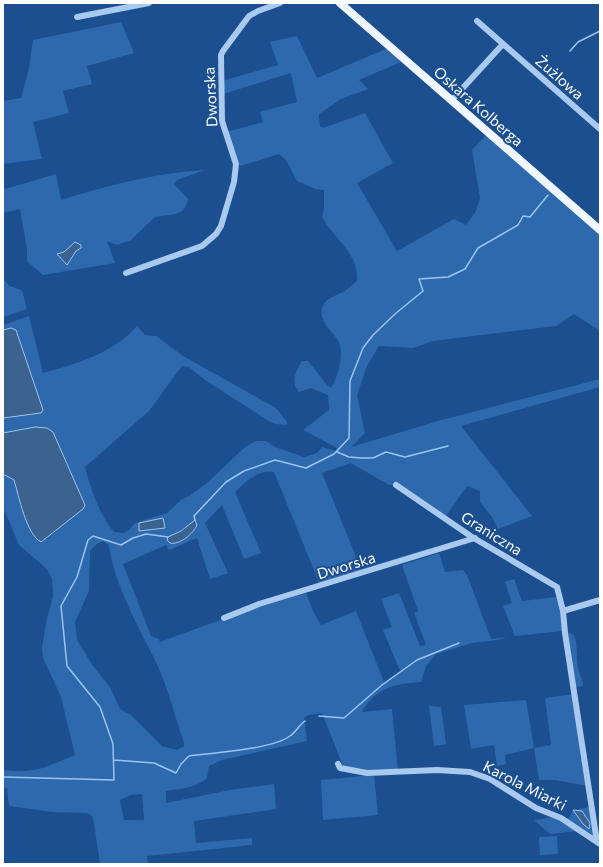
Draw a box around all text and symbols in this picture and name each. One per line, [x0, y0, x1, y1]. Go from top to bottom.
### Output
street label: Żużlowa [532, 51, 588, 103]
street label: Oskara Kolberga [431, 62, 527, 150]
street label: Dworska [199, 66, 221, 128]
street label: Graniczna [458, 507, 526, 559]
street label: Dworska [315, 548, 377, 582]
street label: Karola Miarki [480, 756, 570, 814]

